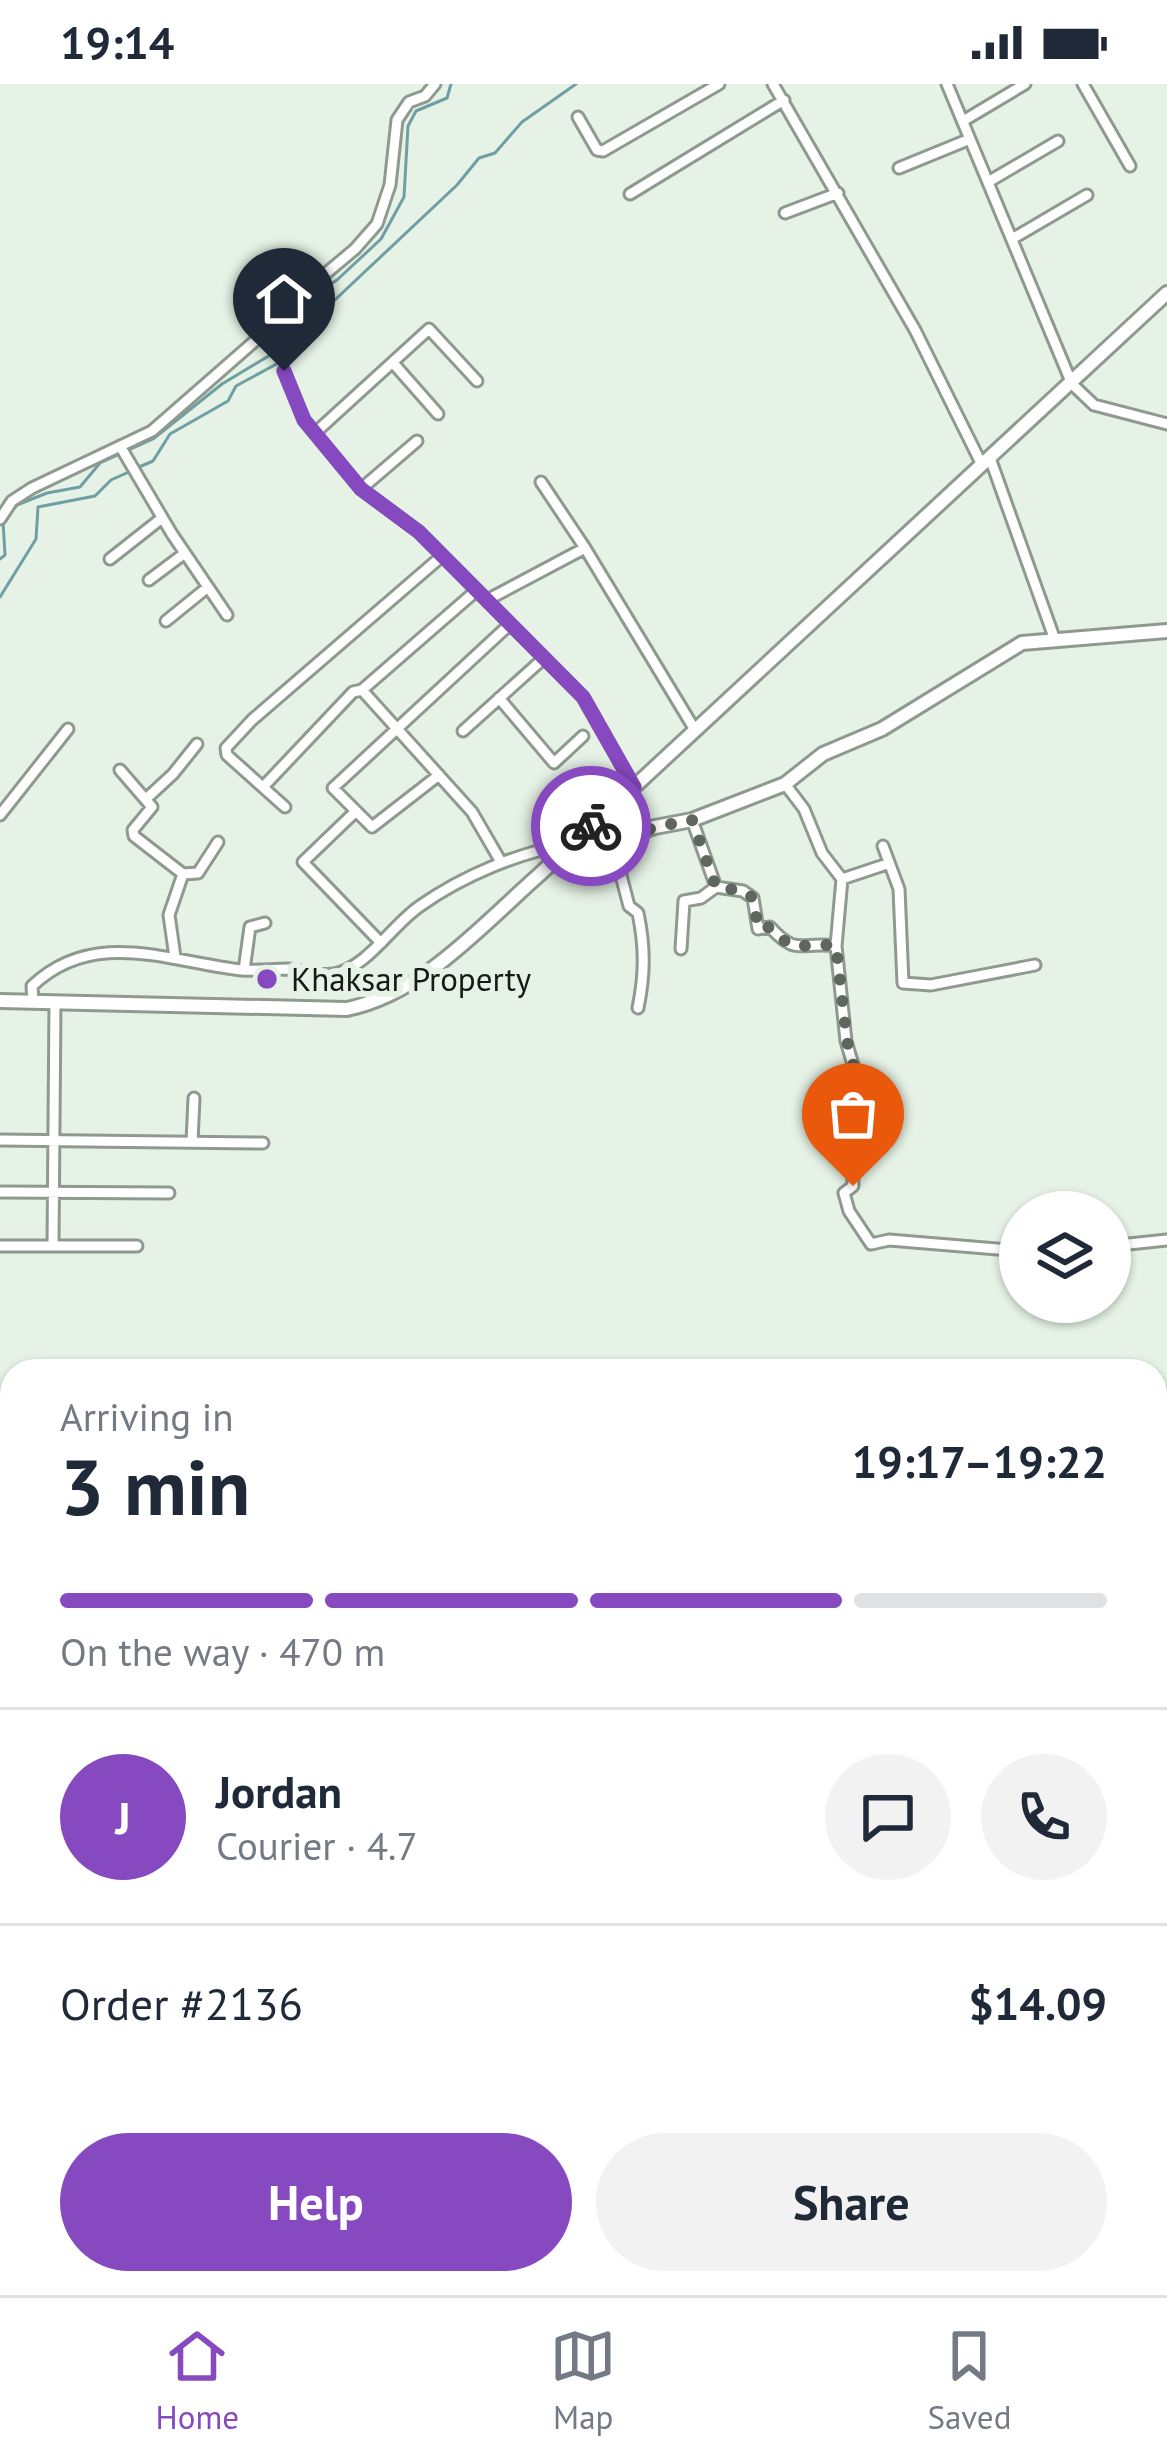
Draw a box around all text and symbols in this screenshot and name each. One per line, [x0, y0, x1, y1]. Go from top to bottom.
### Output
text: 19:14 [60, 13, 174, 71]
pin [233, 248, 335, 371]
icon: home [251, 266, 317, 332]
courier [531, 766, 651, 886]
icon: bike [558, 793, 624, 859]
place label: Khaksar Property [291, 957, 532, 1000]
marker: Khaksar Property [254, 966, 280, 992]
pin [802, 1063, 904, 1186]
icon: bag [820, 1081, 886, 1147]
map controls [999, 1191, 1131, 1323]
button: layers [999, 1191, 1131, 1323]
text: Arriving in [60, 1391, 234, 1442]
text: 19:17–19:22 [852, 1432, 1107, 1490]
text: 3 min [60, 1436, 250, 1537]
text: On the way · 470 m [60, 1626, 385, 1677]
button: chat [825, 1754, 951, 1880]
button: phone [981, 1754, 1107, 1880]
text: Jordan [216, 1762, 342, 1820]
text: J [115, 1788, 131, 1846]
text: Courier · 4.7 [216, 1820, 418, 1871]
text: Order #2136 [60, 1974, 303, 2032]
text: $14.09 [968, 1974, 1107, 2032]
button: Help [60, 2133, 572, 2271]
button: Share [596, 2133, 1107, 2271]
tab: Home [156, 2323, 239, 2438]
tab: Map [550, 2323, 616, 2438]
tab: Saved [927, 2323, 1011, 2438]

